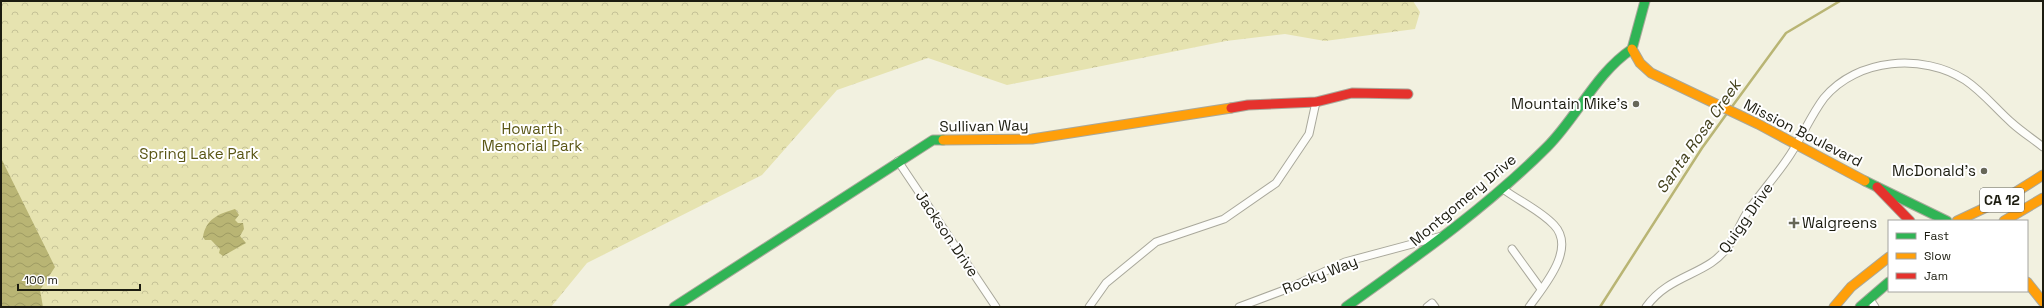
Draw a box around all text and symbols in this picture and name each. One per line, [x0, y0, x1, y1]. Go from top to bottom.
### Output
water label: Santa Rosa Creek [1651, 73, 1747, 197]
place label: Mountain Mike's [1511, 94, 1628, 113]
street label: Mission Boulevard [1741, 94, 1866, 171]
marker: Mountain Mike's [1631, 99, 1641, 109]
street label: Sullivan Way [939, 115, 1029, 136]
park label: Howarth Memorial Park [482, 119, 582, 155]
park label: Spring Lake Park [139, 144, 259, 163]
street label: Montgomery Drive [1406, 149, 1520, 250]
place label: McDonald's [1892, 161, 1976, 180]
marker: McDonald's [1979, 166, 1989, 176]
street label: Quigg Drive [1714, 179, 1777, 257]
street label: Jackson Drive [912, 187, 983, 281]
road number: CA 12 [1980, 188, 2024, 212]
place label: Walgreens [1802, 213, 1877, 232]
marker: Walgreens [1789, 218, 1799, 228]
legend [1888, 220, 2028, 292]
text: Fast [1924, 228, 1949, 244]
text: Slow [1924, 248, 1951, 264]
street label: Rocky Way [1279, 251, 1360, 298]
scale bar [18, 266, 140, 292]
text: Jam [1924, 268, 1948, 284]
text: 100 m [24, 272, 58, 288]

